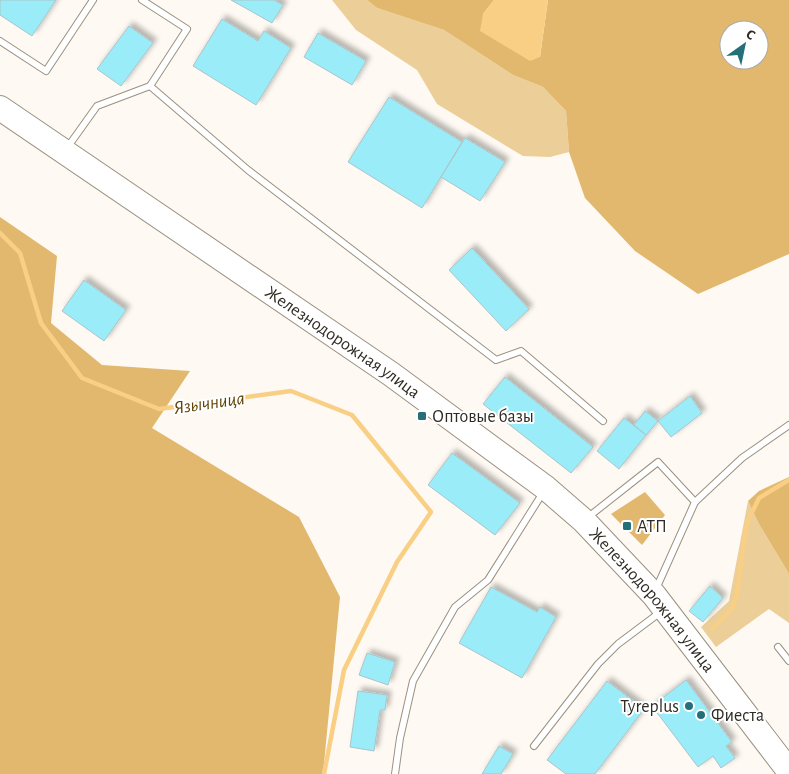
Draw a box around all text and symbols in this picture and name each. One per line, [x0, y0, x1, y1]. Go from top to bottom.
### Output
north arrow [719, 20, 769, 70]
text: С [743, 27, 758, 43]
street label: Железнодорожная улица [262, 283, 423, 402]
water label: Язычница [173, 389, 246, 418]
place label: Оптовые базы [432, 407, 534, 426]
marker: Оптовые базы [416, 410, 428, 422]
place label: АТП [637, 518, 667, 536]
marker: АТП [621, 520, 633, 532]
street label: Железнодорожная улица [585, 525, 718, 676]
place label: Tyreplus [620, 698, 679, 716]
marker: Tyreplus [683, 700, 695, 712]
place label: Фиеста [711, 707, 764, 725]
marker: Фиеста [695, 709, 707, 721]

